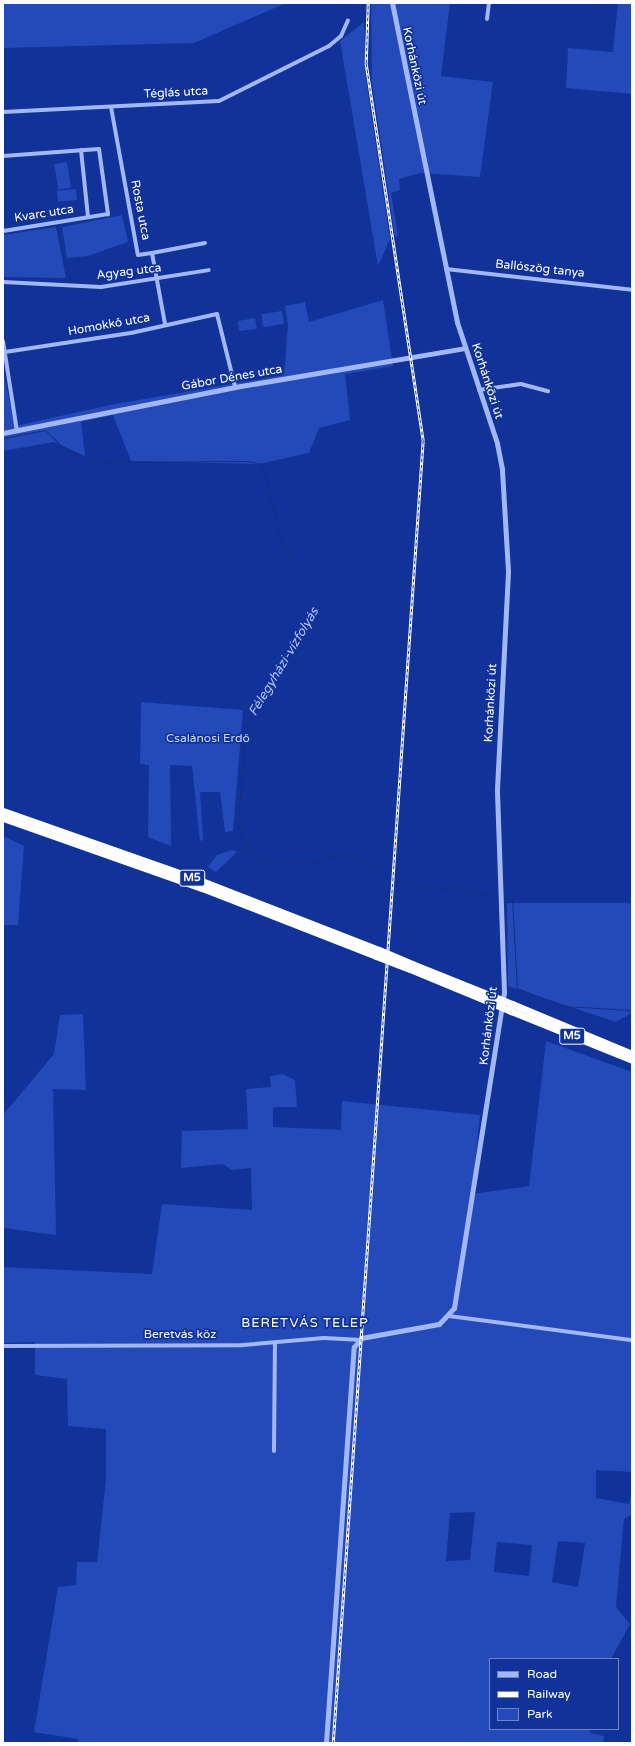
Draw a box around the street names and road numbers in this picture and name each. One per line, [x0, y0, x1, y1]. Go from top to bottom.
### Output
street label: Korhánközi út [399, 26, 429, 106]
street label: Téglás utca [143, 84, 209, 102]
street label: Rosta utca [127, 179, 153, 241]
street label: Kvarc utca [13, 202, 75, 226]
street label: Ballószög tanya [495, 257, 585, 281]
street label: Agyag utca [96, 261, 162, 283]
street label: Homokkő utca [67, 311, 151, 339]
street label: Korhánközi út [468, 341, 506, 421]
street label: Gábor Dénes utca [181, 362, 283, 394]
street label: Korhánközi út [482, 663, 500, 743]
road number: M5 [179, 869, 205, 887]
street label: Korhánközi út [477, 986, 501, 1066]
road number: M5 [559, 1027, 585, 1045]
street label: Beretvás köz [144, 1328, 216, 1342]

